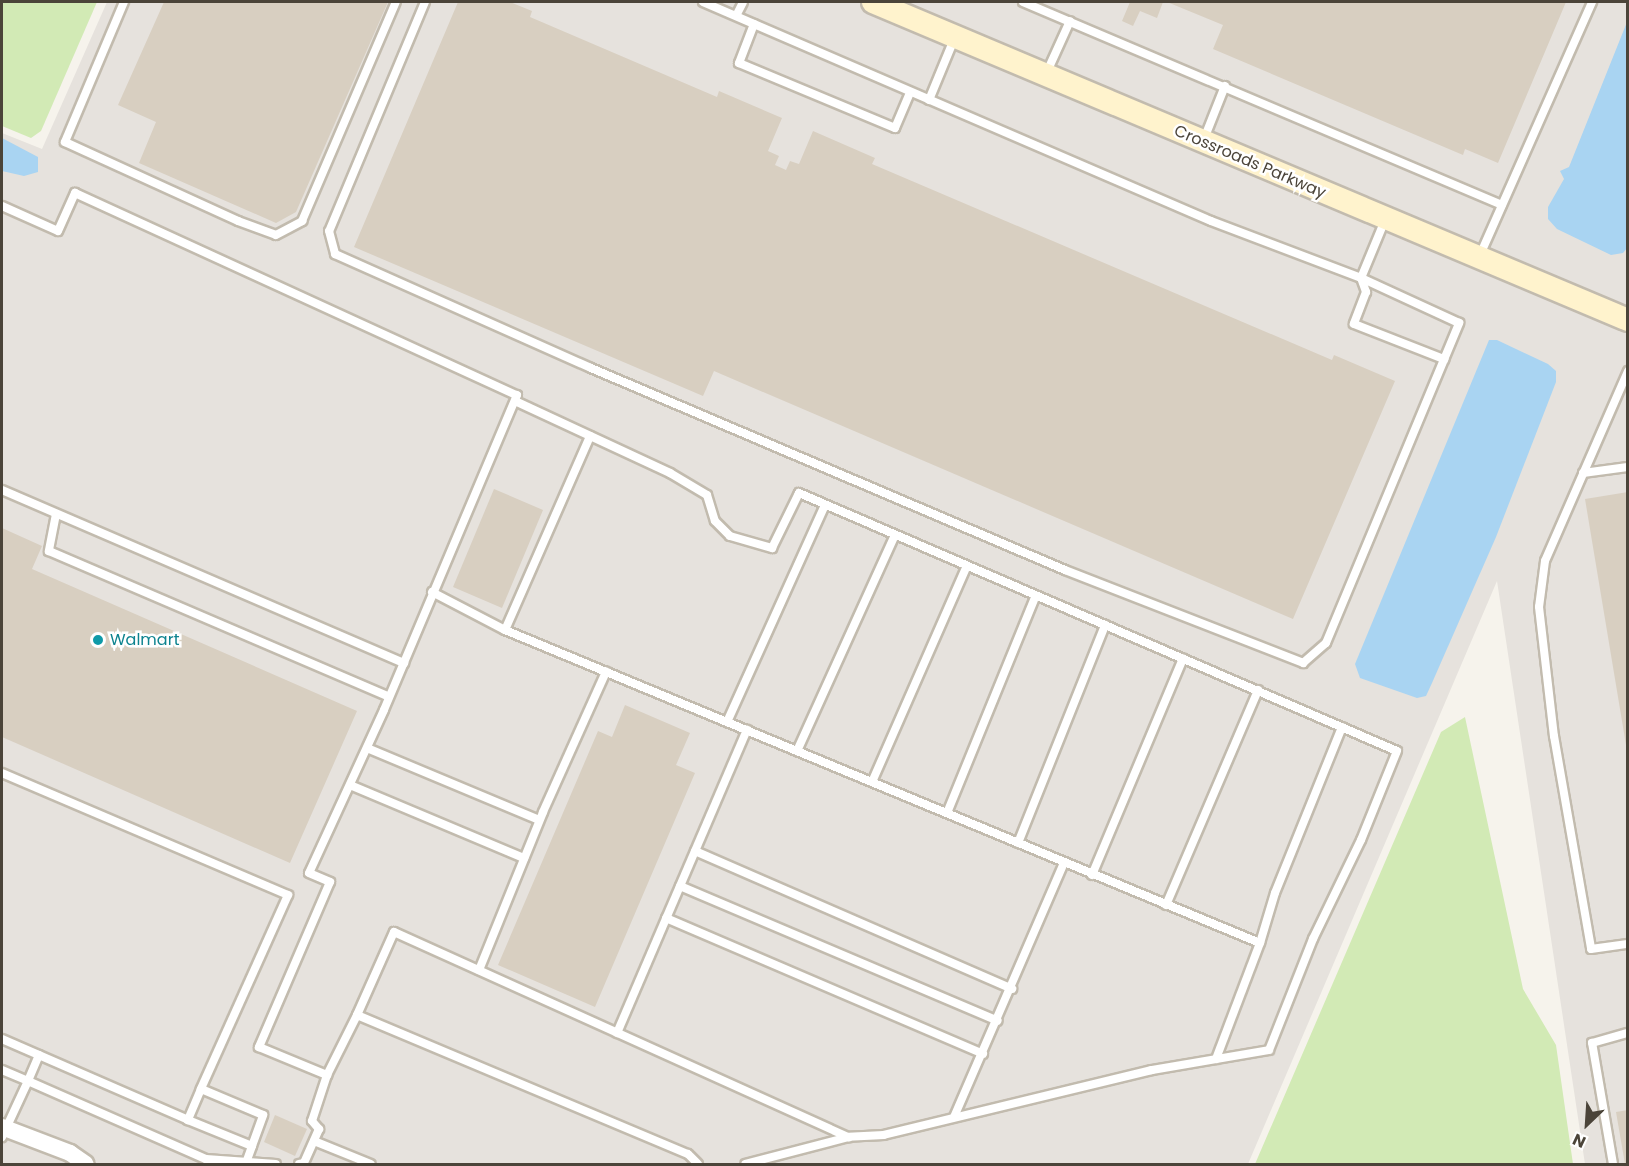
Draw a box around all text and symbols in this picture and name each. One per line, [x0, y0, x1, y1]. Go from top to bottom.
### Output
street label: Crossroads Parkway [1171, 121, 1329, 203]
place label: Walmart [110, 630, 179, 650]
marker: Walmart [91, 633, 105, 647]
north arrow [1557, 1094, 1617, 1154]
text: N [1569, 1128, 1590, 1154]

